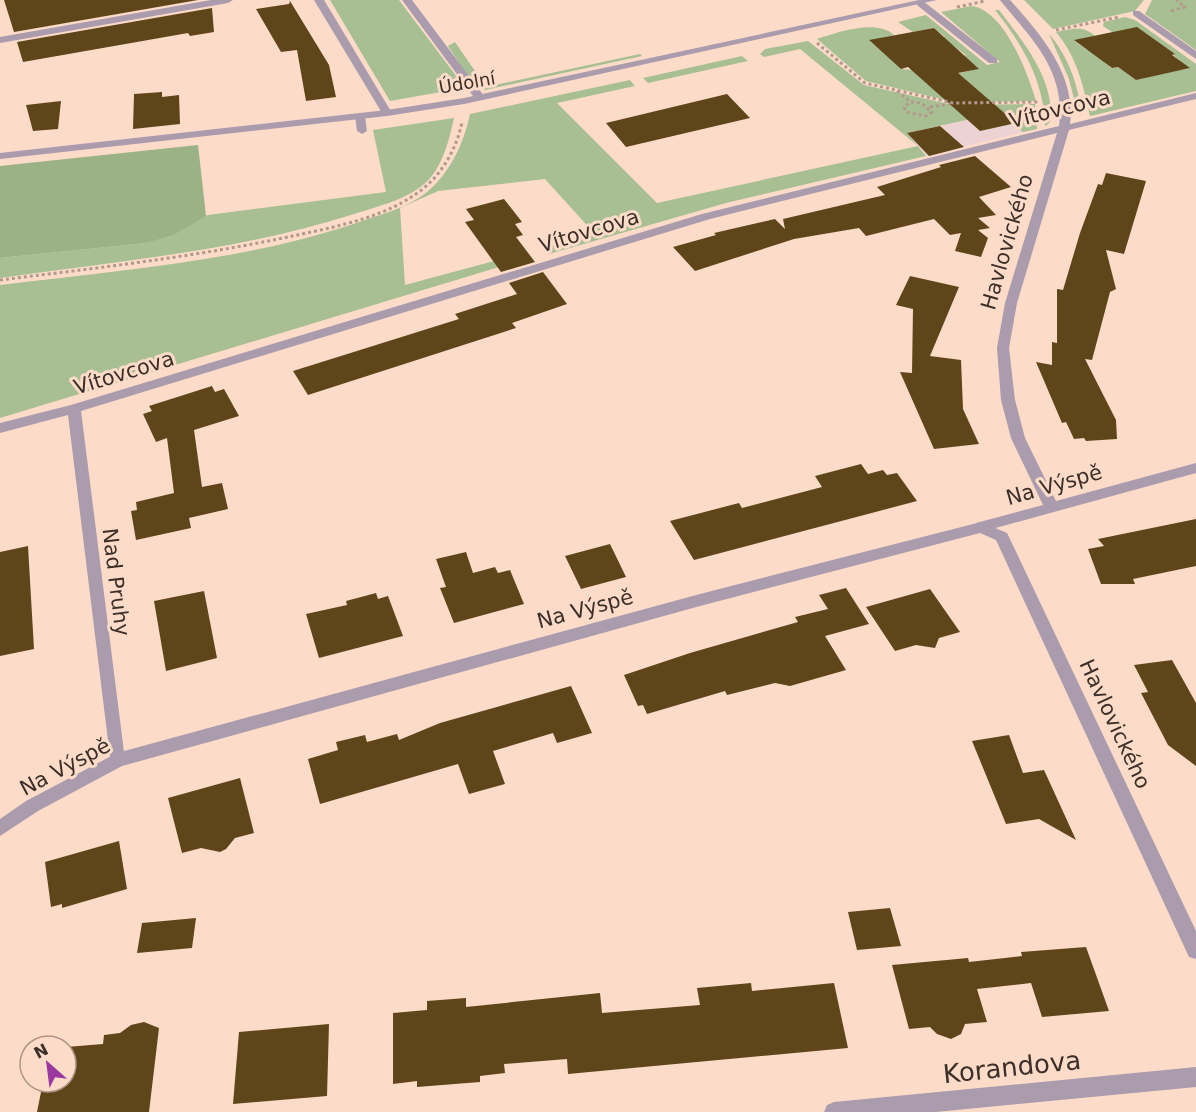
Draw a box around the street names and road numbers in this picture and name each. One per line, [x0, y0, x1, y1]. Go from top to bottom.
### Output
street label: Údolní [437, 67, 498, 98]
street label: Vítovcova [1007, 85, 1113, 133]
street label: Havlovického [976, 171, 1038, 313]
street label: Vítovcova [536, 204, 642, 258]
street label: Vítovcova [71, 346, 177, 400]
street label: Na Výspě [1003, 460, 1105, 510]
street label: Nad Pruhy [97, 527, 135, 637]
street label: Na Výspě [534, 585, 636, 633]
street label: Havlovického [1075, 655, 1155, 793]
street label: Na Výspě [16, 733, 114, 801]
street label: Korandova [942, 1045, 1082, 1089]

